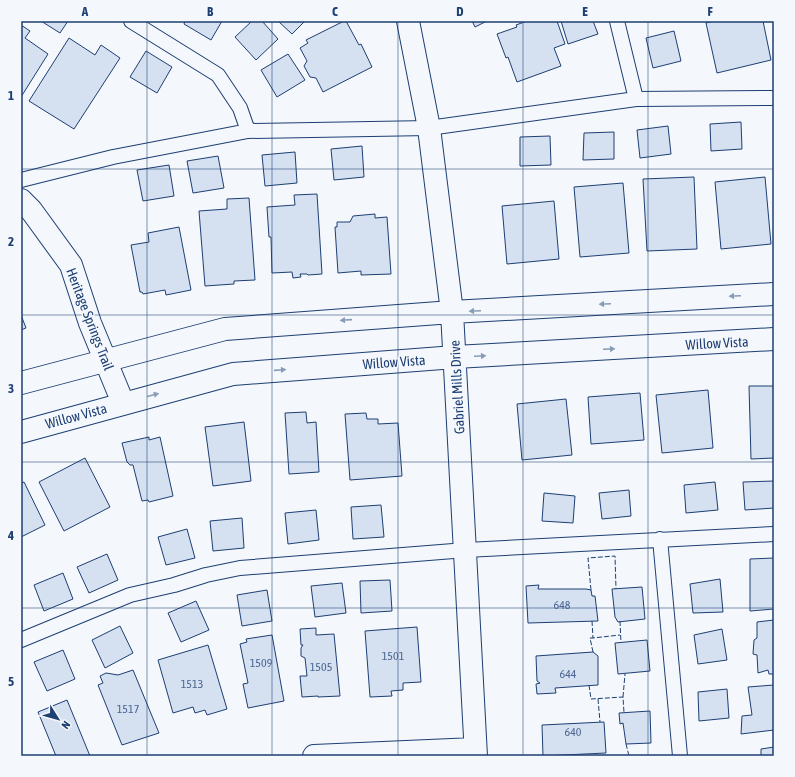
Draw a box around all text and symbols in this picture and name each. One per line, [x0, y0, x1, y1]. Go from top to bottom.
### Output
text: A [81, 4, 89, 19]
text: B [207, 4, 214, 19]
text: C [332, 4, 338, 19]
text: D [456, 4, 464, 19]
text: E [582, 4, 588, 19]
text: F [707, 4, 713, 19]
text: 1 [8, 88, 14, 103]
text: 2 [8, 234, 14, 249]
street label: Heritage Springs Trail [63, 265, 117, 373]
one-way arrow [729, 293, 741, 300]
one-way arrow [599, 300, 611, 307]
one-way arrow [469, 307, 481, 314]
one-way arrow [340, 317, 352, 324]
street label: Willow Vista [685, 333, 749, 353]
street label: Gabriel Mills Drive [447, 340, 467, 434]
one-way arrow [603, 345, 615, 352]
street label: Willow Vista [362, 352, 426, 372]
one-way arrow [474, 353, 487, 359]
one-way arrow [274, 367, 286, 374]
text: 3 [8, 381, 14, 396]
one-way arrow [147, 392, 159, 398]
street label: Willow Vista [44, 400, 108, 432]
text: 4 [7, 528, 14, 543]
house number: 648 [554, 598, 571, 612]
house number: 1501 [382, 649, 405, 663]
house number: 1509 [250, 656, 273, 670]
house number: 1505 [310, 660, 332, 674]
house number: 644 [560, 667, 577, 681]
text: 5 [8, 674, 14, 689]
house number: 1513 [181, 677, 203, 691]
north arrow [38, 699, 78, 739]
house number: 1517 [117, 702, 140, 716]
text: N [59, 719, 73, 731]
house number: 640 [565, 725, 582, 739]

